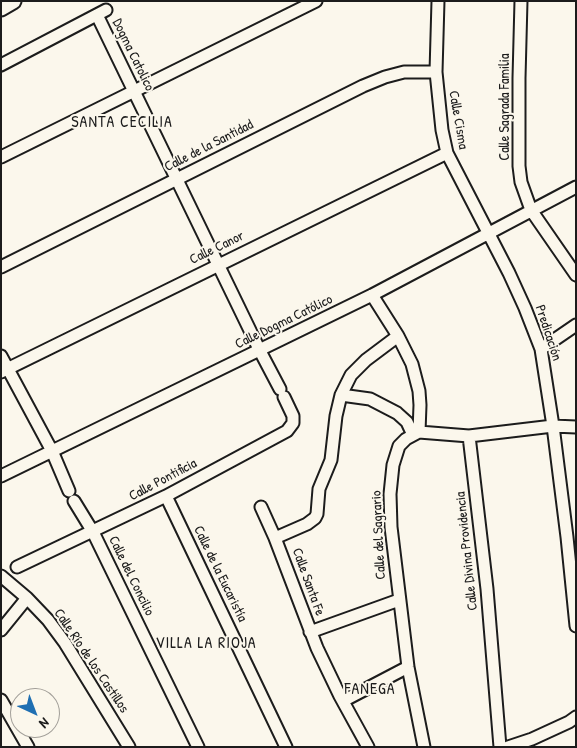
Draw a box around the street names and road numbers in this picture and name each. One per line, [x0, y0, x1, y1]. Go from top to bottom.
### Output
street label: Dogma Catolico [108, 16, 158, 94]
street label: Calle Sagrada Familia [497, 54, 513, 160]
street label: Calle Cisma [445, 89, 471, 151]
street label: Calle de la Santidad [162, 116, 256, 176]
street label: Calle Canor [187, 228, 247, 268]
street label: Calle Dogma Católico [233, 291, 335, 353]
street label: Predicación [531, 303, 565, 363]
street label: Calle Pontificia [126, 455, 200, 505]
street label: Calle del Sagrario [368, 490, 390, 580]
street label: Calle Divina Providencia [452, 491, 482, 611]
street label: Calle de la Eucaristía [189, 523, 251, 625]
street label: Calle del Concilio [104, 533, 158, 619]
street label: Calle Santa Fe [288, 546, 328, 618]
street label: Calle Río de los Castillos [50, 606, 132, 716]

